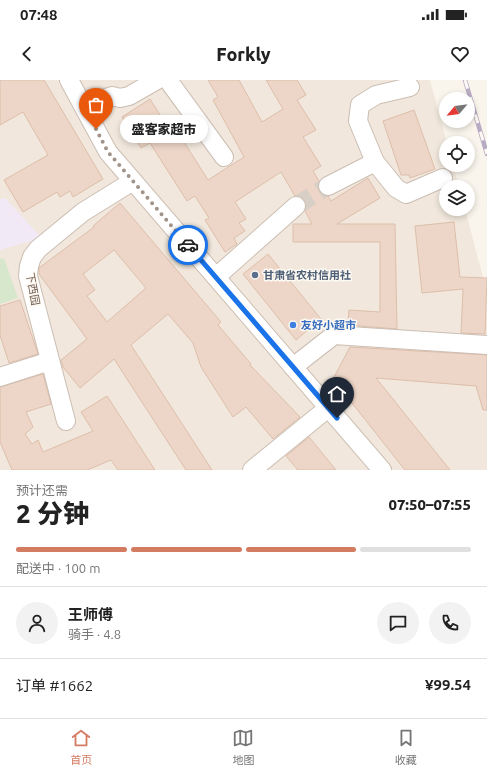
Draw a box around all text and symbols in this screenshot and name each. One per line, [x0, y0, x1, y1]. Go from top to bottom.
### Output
text: 07:48 [20, 6, 58, 23]
icon: back [16, 43, 38, 65]
icon: heart [449, 43, 471, 65]
text: Forkly [216, 44, 271, 64]
pin [79, 88, 113, 129]
north arrow [439, 92, 475, 128]
map controls [439, 92, 475, 216]
icon: bag [85, 94, 107, 116]
callout: 盛客家超市 [120, 115, 208, 143]
text: 盛客家超市 [131, 122, 197, 136]
button: locate [439, 136, 475, 172]
button: layers [439, 180, 475, 216]
courier [168, 225, 208, 265]
icon: car [177, 234, 199, 256]
place label: 甘肃省农村信用社 [263, 269, 351, 281]
marker: 甘肃省农村信用社 [250, 270, 260, 280]
street label: 下西园 [24, 272, 42, 306]
place label: 友好小超市 [301, 319, 356, 331]
marker: 友好小超市 [288, 320, 298, 330]
pin [320, 377, 354, 418]
icon: home [326, 383, 348, 405]
text: 预计还需 [16, 483, 68, 497]
text: 07:50–07:55 [388, 496, 471, 513]
text: 2 分钟 [16, 499, 89, 528]
text: 配送中 · 100 m [16, 561, 100, 575]
button: person [16, 602, 58, 644]
button: chat [377, 602, 419, 644]
button: phone [429, 602, 471, 644]
text: 王师傅 [68, 606, 113, 623]
text: 骑手 · 4.8 [68, 627, 121, 641]
text: ¥99.54 [425, 676, 471, 693]
text: 订单 #1662 [16, 677, 93, 694]
tab: 首页 [70, 727, 92, 767]
tab: 地图 [232, 727, 254, 767]
tab: 收藏 [395, 727, 417, 767]

